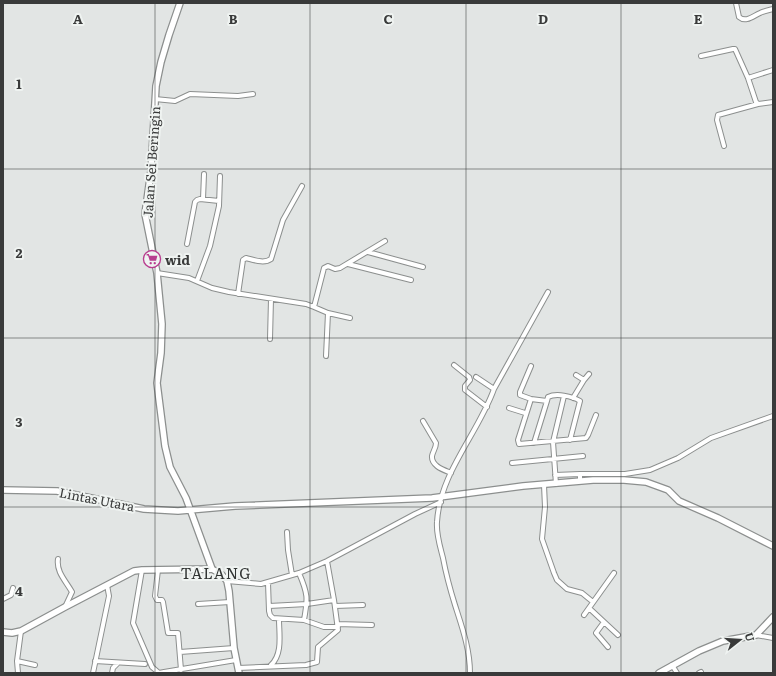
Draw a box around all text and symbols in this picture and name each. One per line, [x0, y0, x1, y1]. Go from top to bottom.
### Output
text: A [73, 9, 83, 28]
text: B [229, 9, 238, 28]
text: C [383, 9, 393, 28]
text: D [538, 9, 548, 28]
text: E [694, 9, 703, 28]
text: 1 [16, 74, 22, 93]
street label: Jalan Sei Beringin [138, 105, 164, 219]
text: 2 [16, 243, 23, 262]
supermarket icon: wid [142, 249, 162, 269]
place label: wid [165, 250, 190, 269]
text: 3 [15, 412, 23, 431]
street label: Lintas Utara [58, 482, 136, 516]
district label: TALANG [181, 561, 251, 584]
text: 4 [15, 581, 23, 600]
north arrow [720, 620, 760, 660]
text: U [742, 630, 760, 644]

